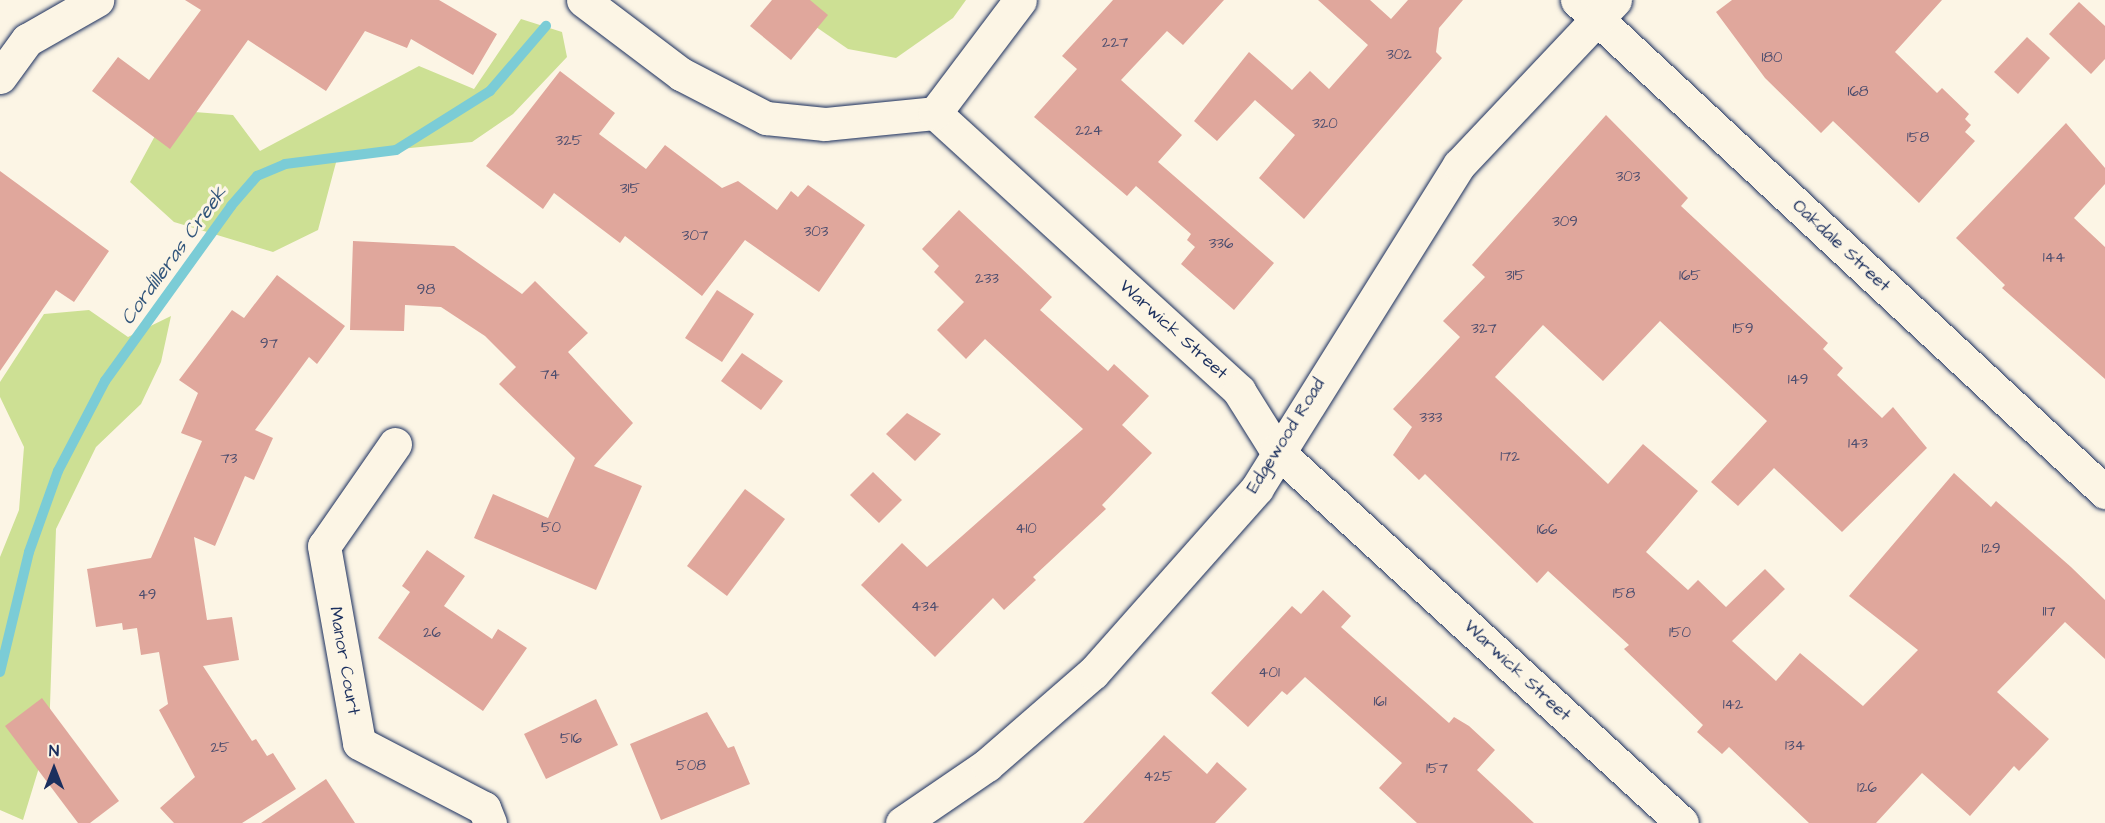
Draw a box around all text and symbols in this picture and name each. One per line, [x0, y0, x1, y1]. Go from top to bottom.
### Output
house number: 227 [1102, 34, 1128, 52]
house number: 302 [1386, 46, 1412, 64]
house number: 180 [1761, 49, 1783, 67]
house number: 168 [1847, 83, 1869, 101]
house number: 320 [1312, 115, 1338, 133]
house number: 224 [1075, 122, 1103, 140]
house number: 158 [1907, 129, 1929, 147]
house number: 325 [556, 132, 582, 150]
house number: 303 [1616, 168, 1640, 186]
house number: 315 [620, 180, 640, 198]
water label: Cordilleras Creek [116, 182, 232, 330]
street label: Oakdale Street [1788, 195, 1894, 297]
house number: 309 [1552, 213, 1578, 231]
house number: 303 [804, 223, 828, 241]
house number: 307 [682, 227, 708, 245]
house number: 336 [1209, 235, 1233, 253]
house number: 144 [2043, 249, 2065, 267]
house number: 315 [1505, 267, 1525, 285]
house number: 165 [1679, 267, 1701, 285]
house number: 233 [975, 270, 999, 288]
street label: Warwick Street [1114, 276, 1232, 384]
house number: 98 [417, 281, 435, 299]
house number: 327 [1471, 320, 1497, 338]
house number: 159 [1732, 320, 1754, 338]
house number: 97 [260, 335, 278, 353]
house number: 74 [540, 366, 560, 384]
house number: 149 [1788, 371, 1808, 389]
street label: Edgewood Road [1242, 375, 1330, 497]
house number: 333 [1420, 409, 1442, 427]
house number: 143 [1848, 435, 1868, 453]
house number: 172 [1500, 448, 1520, 466]
house number: 73 [221, 450, 237, 468]
house number: 50 [541, 519, 561, 537]
house number: 410 [1015, 520, 1037, 538]
house number: 166 [1537, 521, 1557, 539]
house number: 129 [1981, 540, 2001, 558]
house number: 158 [1613, 585, 1635, 603]
house number: 49 [138, 586, 156, 604]
house number: 434 [911, 598, 939, 616]
house number: 117 [2042, 603, 2056, 621]
street label: Manor Court [324, 605, 364, 717]
street label: Warwick Street [1459, 616, 1575, 726]
house number: 26 [423, 624, 441, 642]
house number: 150 [1669, 624, 1691, 642]
house number: 401 [1258, 664, 1280, 682]
house number: 161 [1373, 693, 1387, 711]
house number: 142 [1723, 696, 1743, 714]
house number: 516 [560, 730, 582, 748]
house number: 134 [1785, 737, 1805, 755]
north arrow [24, 739, 84, 799]
house number: 25 [210, 739, 230, 757]
text: N [49, 740, 59, 762]
house number: 508 [676, 757, 706, 775]
house number: 157 [1426, 760, 1448, 778]
house number: 425 [1143, 768, 1173, 786]
house number: 126 [1857, 779, 1877, 797]

